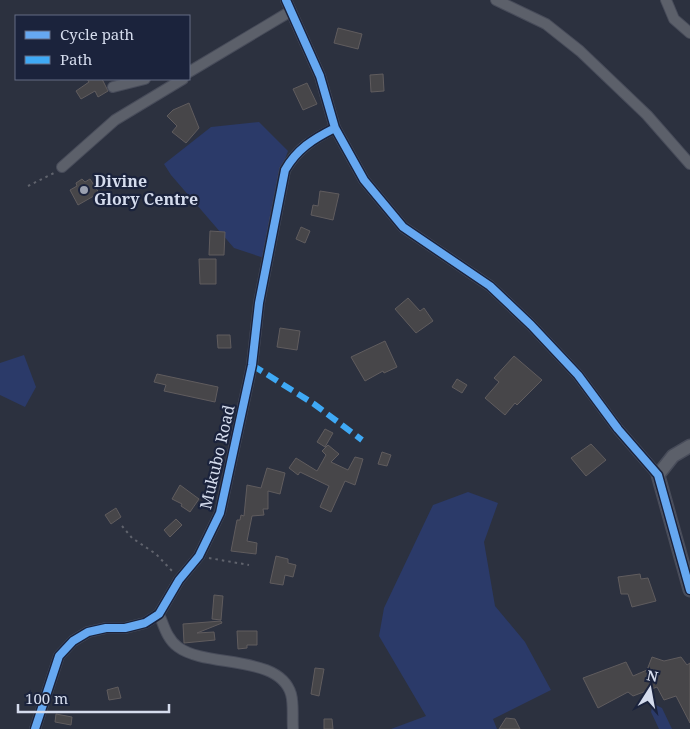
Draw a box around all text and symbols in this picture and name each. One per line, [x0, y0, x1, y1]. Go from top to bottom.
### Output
legend [15, 15, 190, 80]
text: Cycle path [60, 24, 135, 44]
text: Path [60, 49, 93, 69]
place label: Divine Glory Centre [94, 170, 198, 210]
marker: Divine Glory Centre [78, 184, 90, 196]
street label: Mukubo Road [194, 402, 240, 511]
north arrow [625, 664, 675, 714]
text: N [645, 665, 660, 686]
scale bar [18, 682, 169, 714]
text: 100 m [25, 688, 68, 708]

